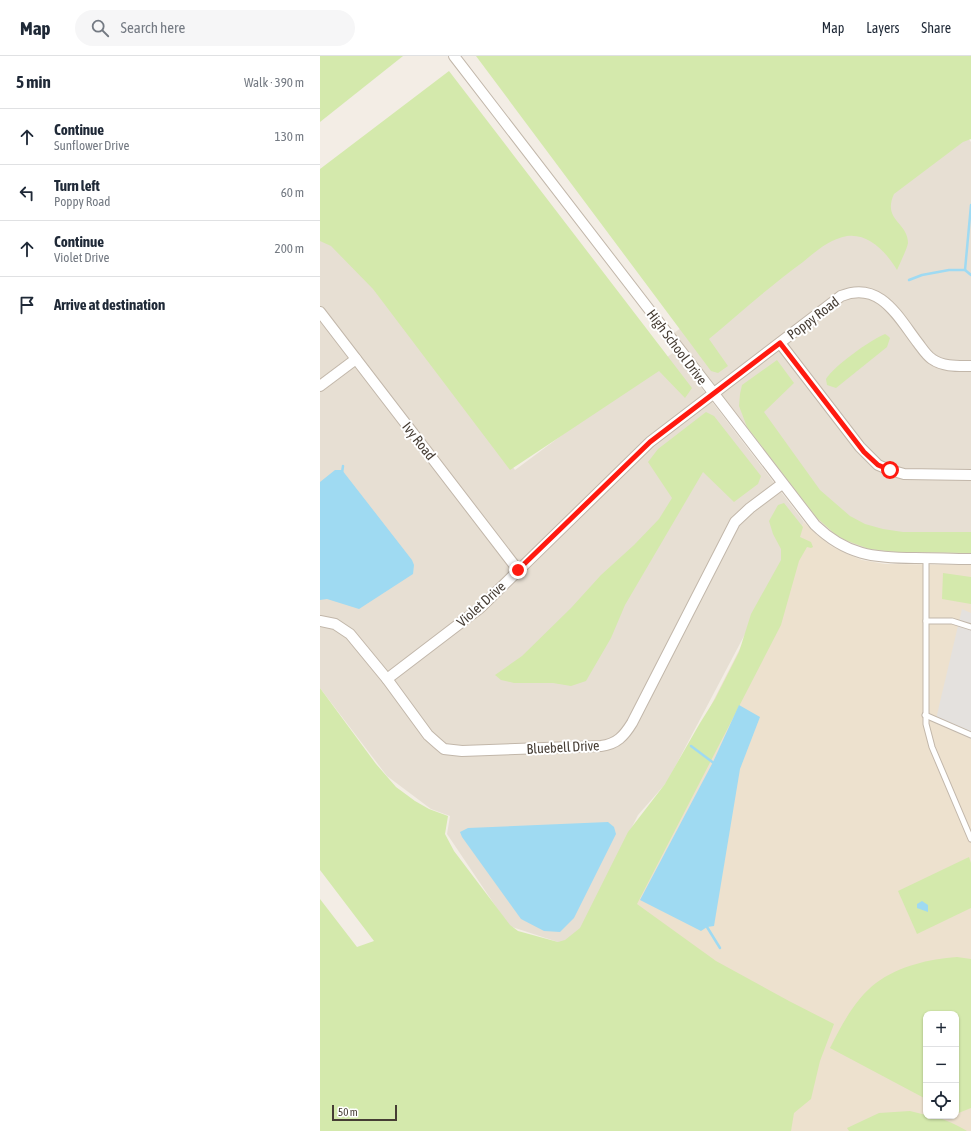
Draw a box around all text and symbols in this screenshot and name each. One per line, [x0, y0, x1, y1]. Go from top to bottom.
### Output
search box [75, 10, 355, 46]
text: Map [20, 17, 51, 39]
icon: search [89, 17, 111, 39]
text: Search here [121, 19, 185, 36]
text: Map [822, 20, 844, 36]
text: Layers [866, 20, 899, 36]
text: Share [921, 20, 951, 36]
text: 5 min [16, 72, 51, 92]
text: Walk · 390 m [244, 75, 304, 90]
text: Continue [54, 121, 104, 138]
icon: ahead [16, 126, 38, 148]
text: 130 m [275, 129, 304, 144]
text: Sunflower Drive [54, 138, 129, 153]
text: Turn left [54, 177, 100, 194]
icon: left [16, 182, 38, 204]
text: 60 m [281, 185, 304, 200]
text: Poppy Road [54, 194, 111, 209]
text: Continue [54, 233, 104, 250]
icon: ahead [16, 238, 38, 260]
text: 200 m [275, 241, 304, 256]
text: Violet Drive [54, 250, 109, 265]
street label: Poppy Road [784, 293, 842, 343]
icon: arrive [16, 294, 38, 316]
text: Arrive at destination [54, 296, 165, 313]
street label: High School Drive [644, 306, 710, 388]
street label: Ivy Road [399, 419, 439, 463]
route start [881, 461, 899, 479]
route end [509, 561, 527, 579]
street label: Violet Drive [453, 578, 509, 630]
street label: Bluebell Drive [526, 737, 600, 757]
map controls [923, 1011, 959, 1119]
button: + [923, 1011, 959, 1047]
button: − [923, 1047, 959, 1083]
button: locate [923, 1083, 959, 1119]
scale bar [332, 1103, 397, 1122]
text: 50 m [338, 1106, 358, 1118]

